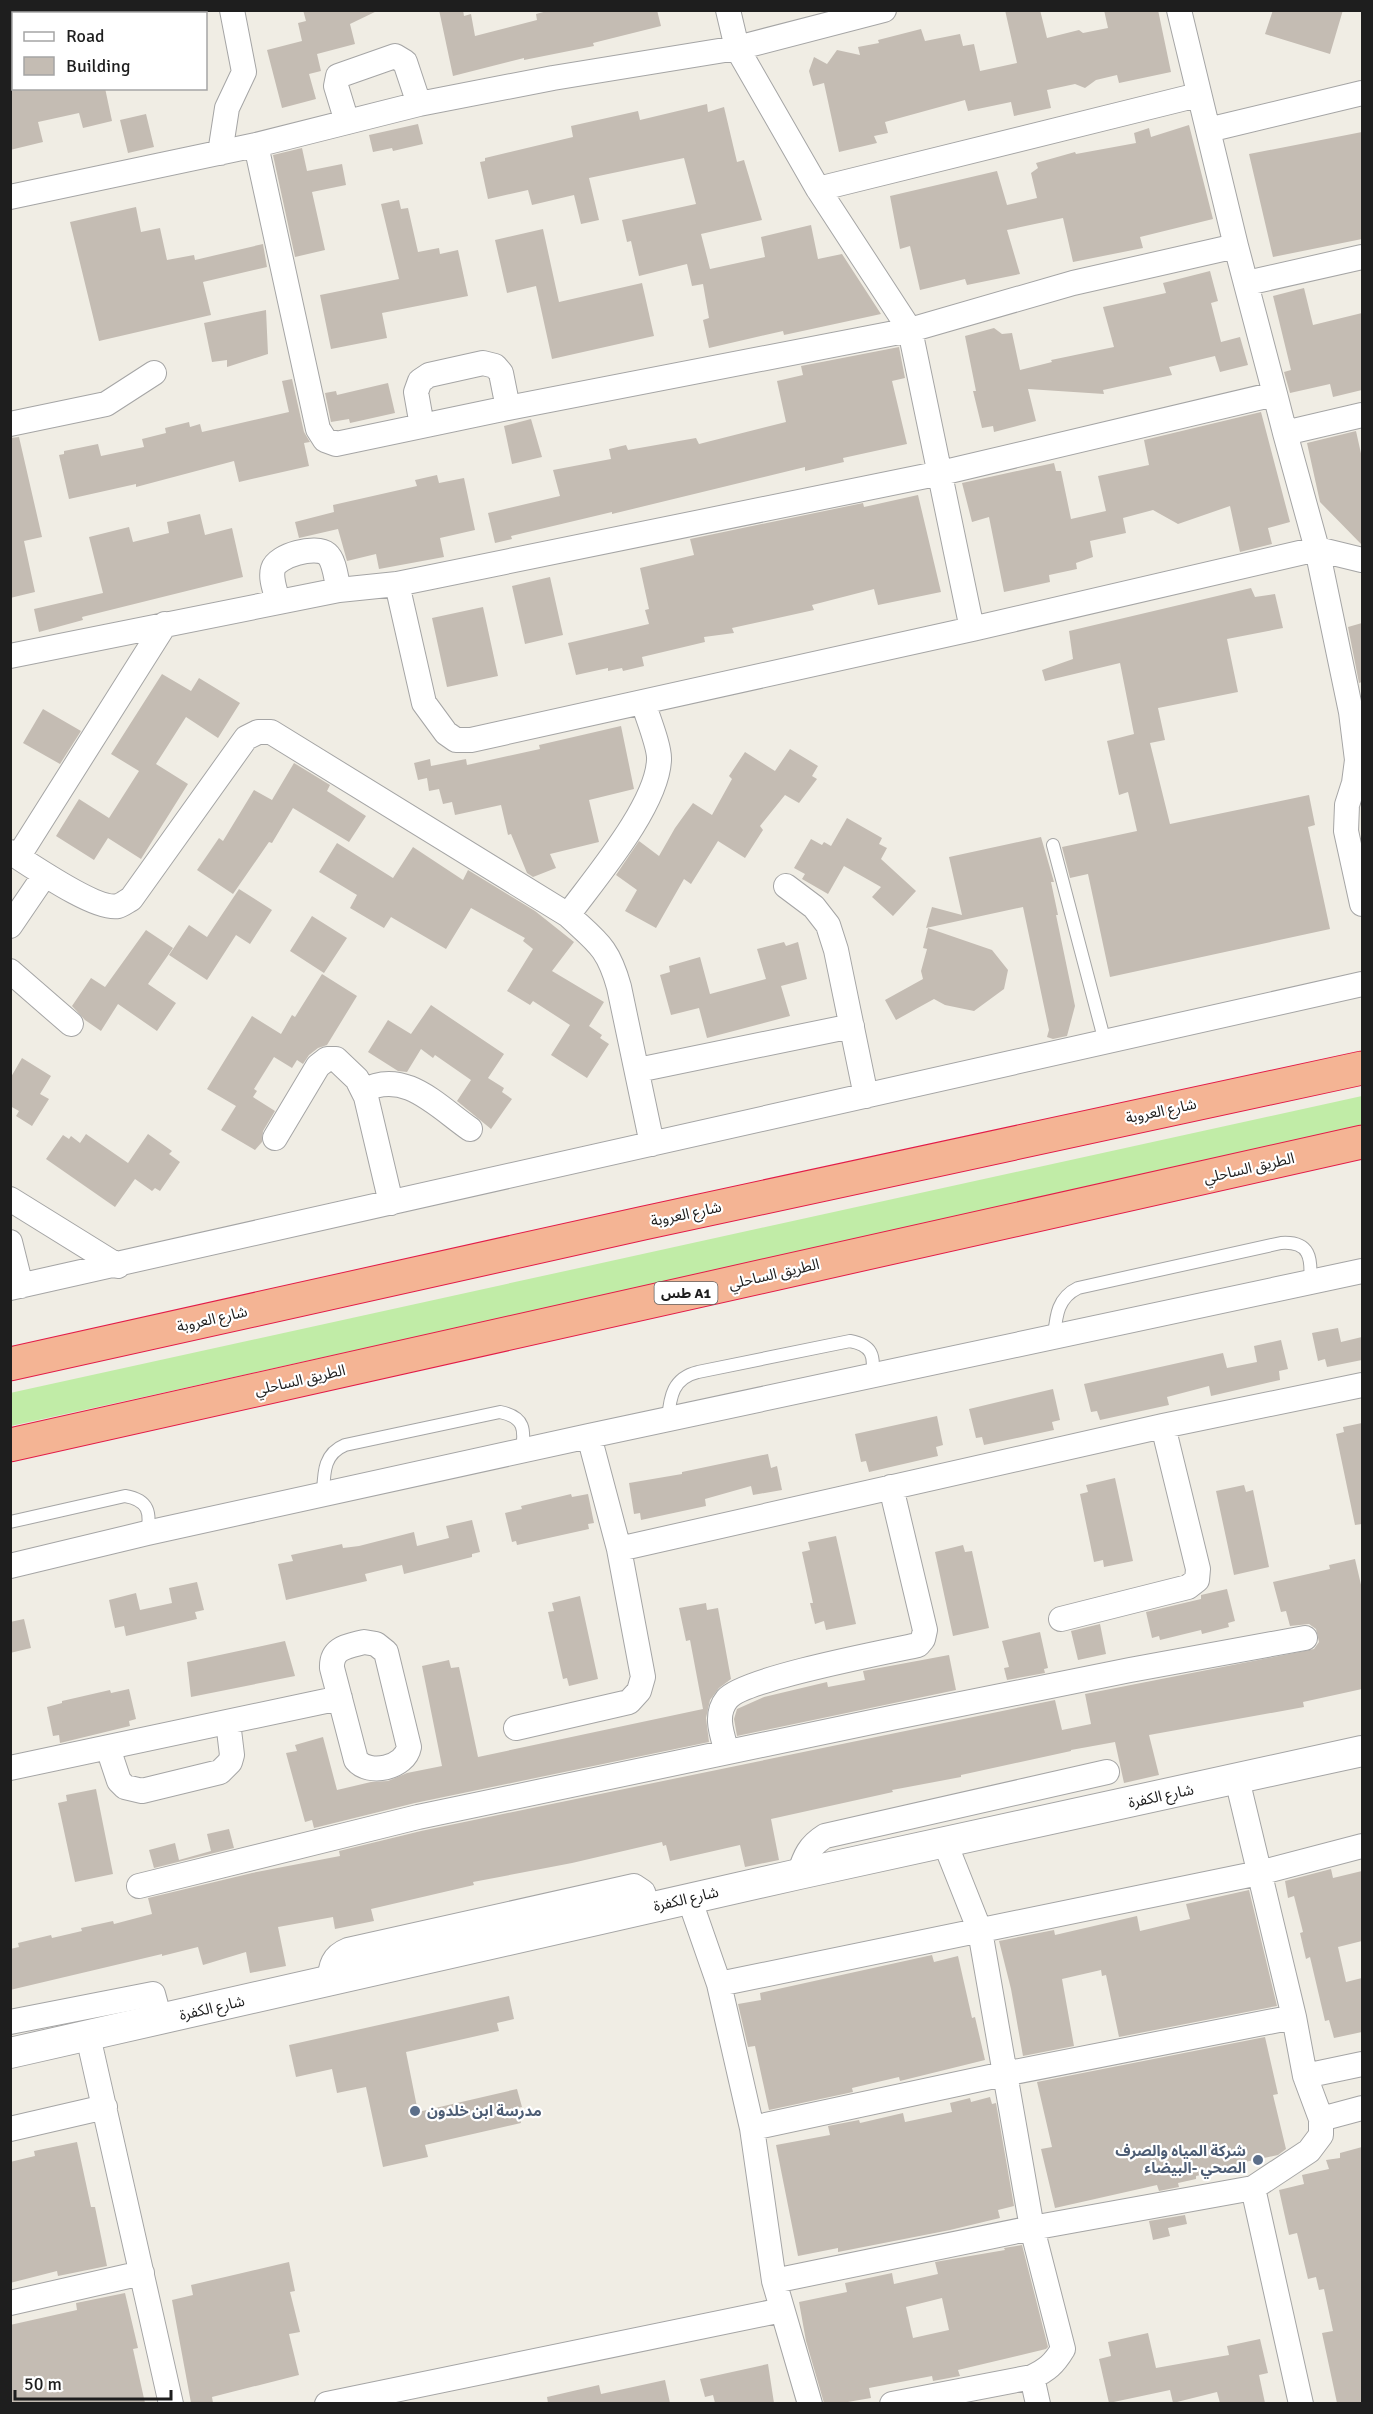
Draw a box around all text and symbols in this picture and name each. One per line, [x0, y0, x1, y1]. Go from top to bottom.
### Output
legend [12, 12, 207, 90]
text: Road [66, 25, 105, 47]
text: Building [66, 55, 130, 77]
street label: شارع العروبة [1124, 1095, 1199, 1130]
street label: الطريق الساحلي [1202, 1149, 1297, 1190]
street label: شارع العروبة [649, 1198, 724, 1233]
street label: الطريق الساحلي [727, 1255, 822, 1296]
road number: طس A1 [654, 1282, 718, 1304]
street label: شارع العروبة [175, 1302, 250, 1339]
street label: الطريق الساحلي [253, 1361, 348, 1402]
street label: شارع الكفرة [1127, 1780, 1196, 1815]
street label: شارع الكفرة [652, 1883, 721, 1918]
street label: شارع الكفرة [178, 1992, 247, 2027]
place label: مدرسة ابن خلدون [427, 2102, 542, 2120]
marker: مدرسة ابن خلدون [408, 2104, 422, 2118]
place label: شركة المياه والصرف الصحي -البيضاء [1115, 2142, 1246, 2179]
marker: شركة المياه والصرف الصحي -البيضاء [1251, 2153, 1265, 2167]
scale bar [15, 2363, 171, 2401]
text: 50 m [24, 2373, 62, 2395]

